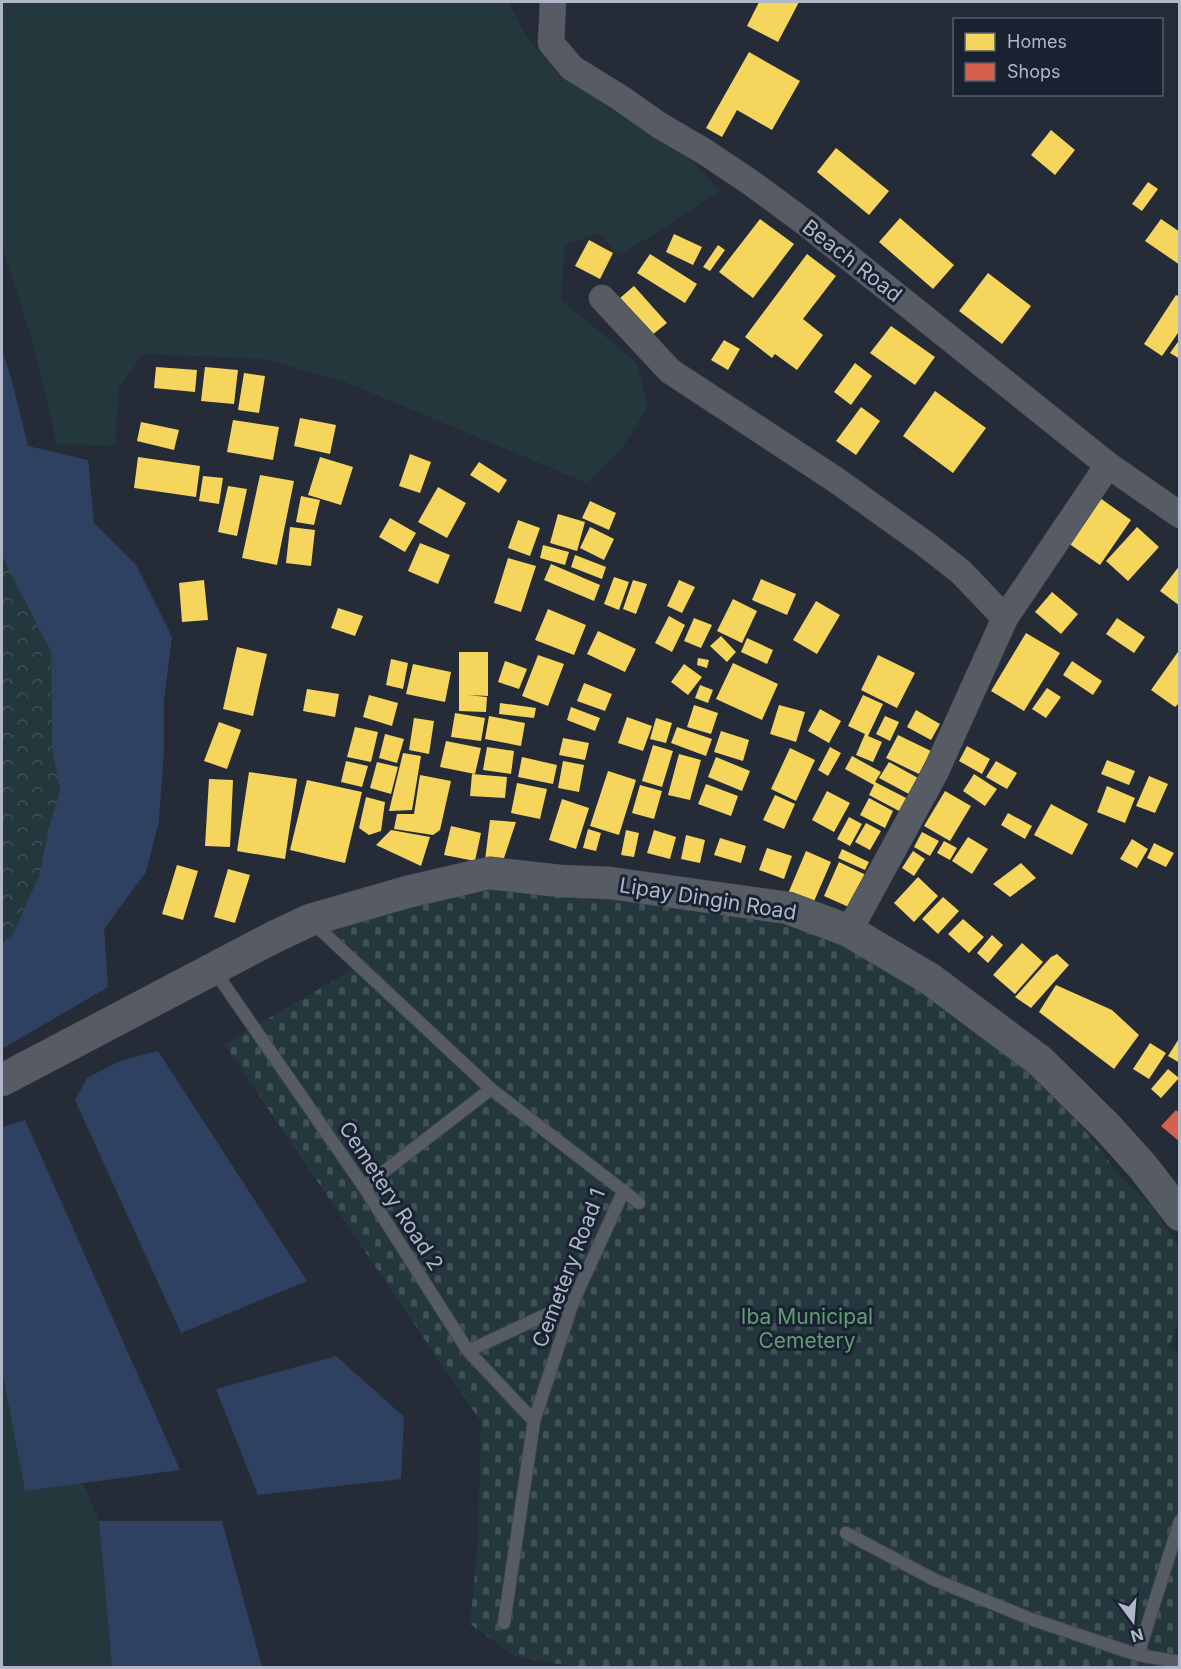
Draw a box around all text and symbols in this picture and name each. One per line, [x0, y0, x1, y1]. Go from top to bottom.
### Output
legend [953, 18, 1163, 96]
text: Homes [1007, 31, 1067, 52]
text: Shops [1007, 61, 1061, 82]
street label: Beach Road [798, 214, 907, 307]
street label: Lipay Dingin Road [618, 872, 798, 925]
street label: Cemetery Road 2 [334, 1117, 449, 1275]
street label: Cemetery Road 1 [527, 1185, 610, 1351]
park label: Iba Municipal Cemetery [741, 1304, 873, 1353]
north arrow [1103, 1591, 1163, 1651]
text: N [1129, 1624, 1146, 1647]

